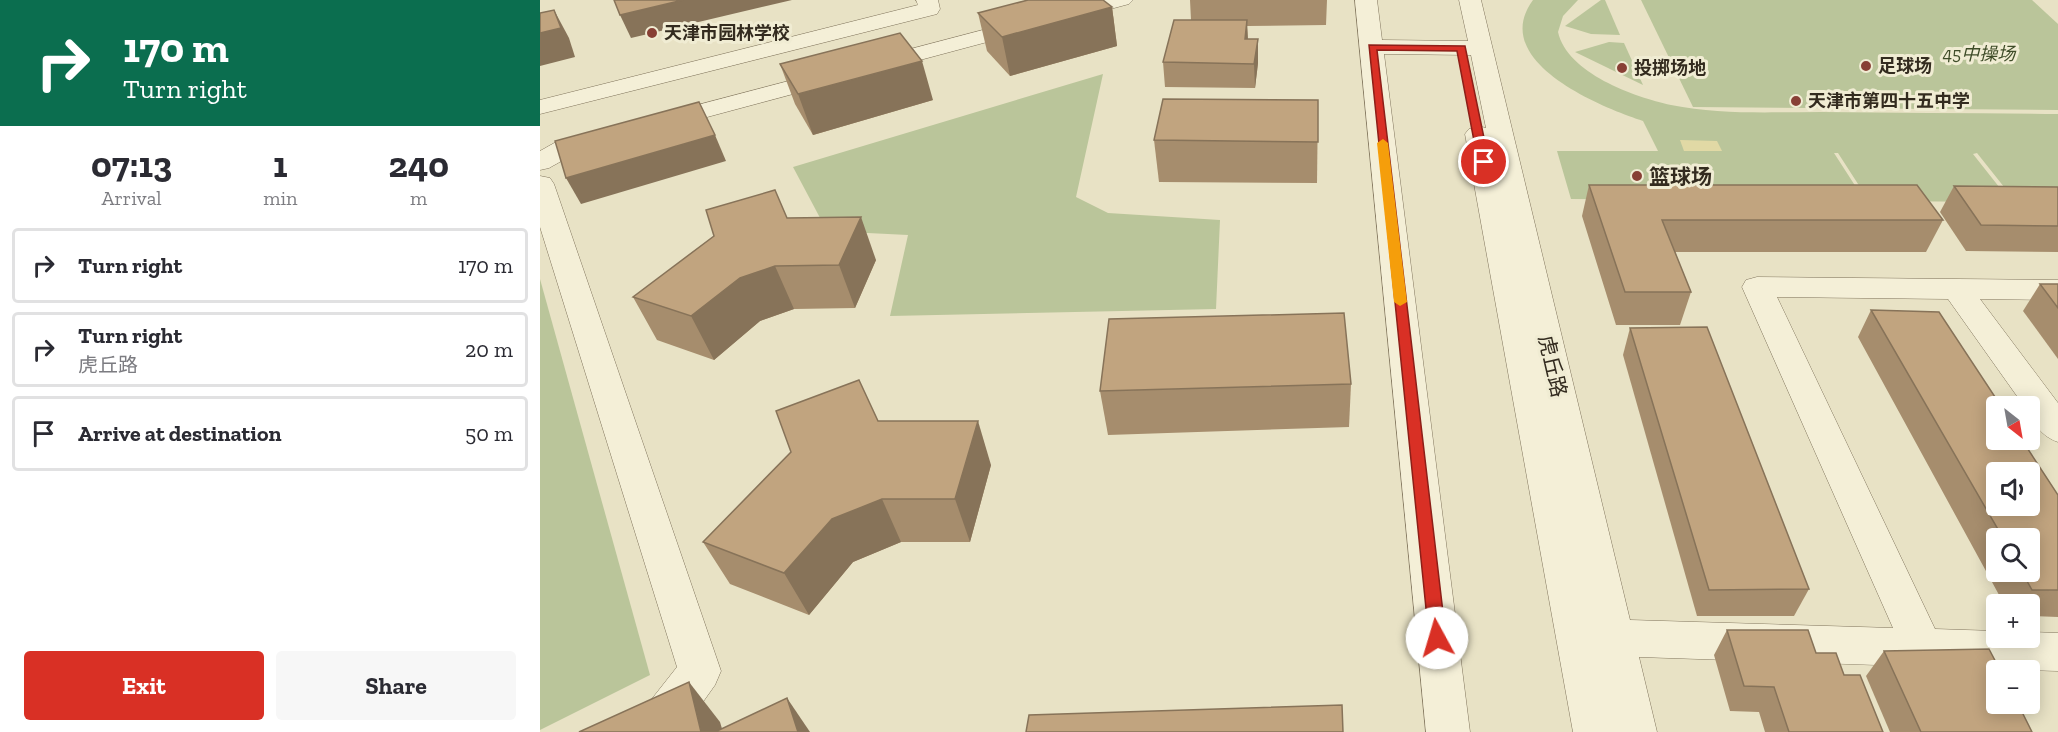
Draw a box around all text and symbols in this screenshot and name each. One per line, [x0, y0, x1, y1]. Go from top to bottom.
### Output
text: 170 m [123, 22, 229, 73]
place label: 天津市园林学校 [664, 22, 790, 44]
icon: right [24, 24, 102, 102]
marker: 天津市园林学校 [645, 26, 659, 40]
park label: 45中操场 [1943, 43, 2017, 65]
place label: 足球场 [1878, 55, 1932, 77]
place label: 投掷场地 [1634, 57, 1706, 79]
marker: 足球场 [1859, 59, 1873, 73]
marker: 投掷场地 [1615, 61, 1629, 75]
text: Turn right [123, 73, 247, 105]
place label: 天津市第四十五中学 [1808, 90, 1970, 112]
marker: 天津市第四十五中学 [1789, 94, 1803, 108]
pin [1458, 136, 1509, 187]
text: 07:13 [91, 143, 172, 186]
text: 1 [273, 143, 288, 186]
text: 240 [388, 143, 449, 186]
icon: arrive [1467, 145, 1500, 178]
place label: 篮球场 [1649, 164, 1712, 189]
marker: 篮球场 [1630, 169, 1644, 183]
text: Arrival [101, 186, 162, 210]
text: min [263, 186, 297, 210]
text: m [410, 186, 427, 210]
icon: right [27, 249, 60, 282]
text: Turn right [78, 252, 182, 279]
text: 170 m [458, 252, 513, 279]
text: Turn right [78, 322, 182, 349]
street label: 虎丘路 [1534, 332, 1572, 400]
icon: right [27, 333, 60, 366]
text: 20 m [465, 336, 513, 363]
text: 虎丘路 [78, 353, 138, 377]
north arrow [1986, 396, 2040, 450]
map controls [1986, 396, 2040, 714]
icon: arrive [27, 417, 60, 450]
text: Arrive at destination [78, 420, 281, 447]
text: 50 m [465, 420, 513, 447]
button: sound [1986, 462, 2040, 516]
button: search [1986, 528, 2040, 582]
button: + [1986, 594, 2040, 648]
position arrow [1405, 606, 1469, 670]
button: Exit [24, 651, 264, 720]
button: Share [276, 651, 516, 720]
button: − [1986, 660, 2040, 714]

